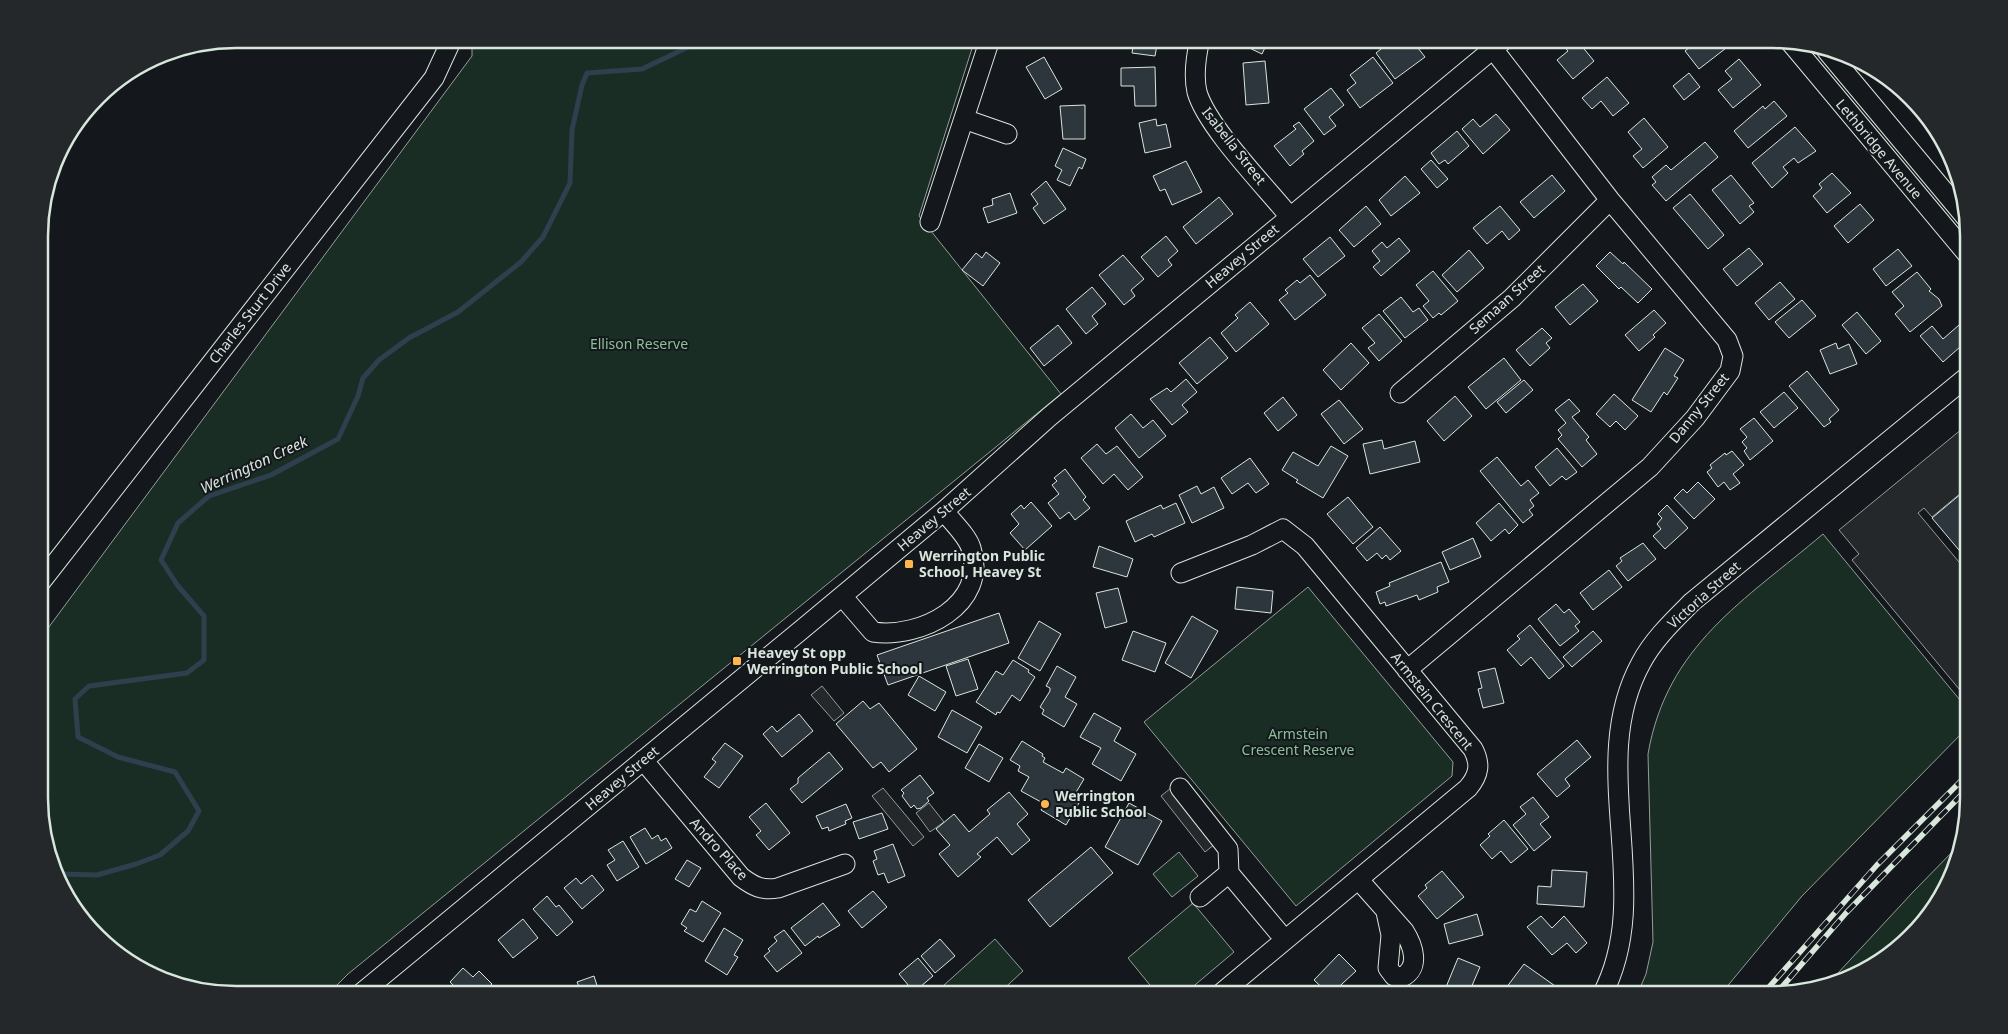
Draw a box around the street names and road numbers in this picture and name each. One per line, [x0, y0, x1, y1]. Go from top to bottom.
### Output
street label: Lethbridge Avenue [1832, 95, 1927, 203]
street label: Isabella Street [1198, 103, 1271, 188]
street label: Heavey Street [1201, 219, 1283, 292]
street label: Charles Sturt Drive [204, 258, 295, 367]
street label: Semaan Street [1465, 260, 1549, 338]
street label: Danny Street [1664, 369, 1733, 447]
street label: Heavey Street [893, 482, 975, 555]
street label: Victoria Street [1663, 557, 1744, 633]
street label: Armstein Crescent [1387, 648, 1478, 754]
street label: Heavey Street [581, 741, 663, 814]
street label: Andro Place [686, 813, 753, 884]

